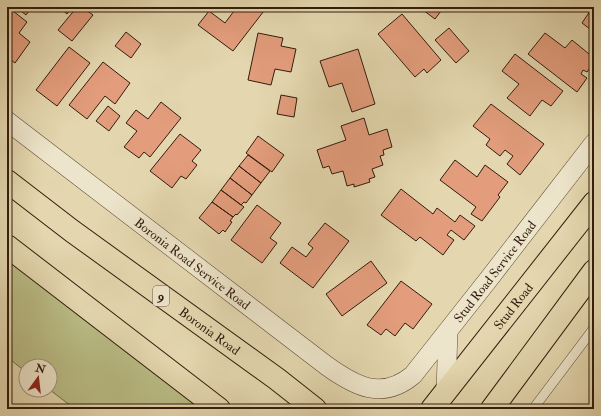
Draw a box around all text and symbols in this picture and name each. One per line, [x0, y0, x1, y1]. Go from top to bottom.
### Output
street label: Boronia Road Service Road [131, 215, 254, 314]
street label: Stud Road Service Road [450, 217, 538, 325]
street label: Stud Road [490, 280, 536, 332]
road number: 9 [153, 286, 169, 306]
street label: Boronia Road [176, 304, 243, 359]
north arrow [18, 358, 58, 398]
text: N [33, 361, 48, 377]

